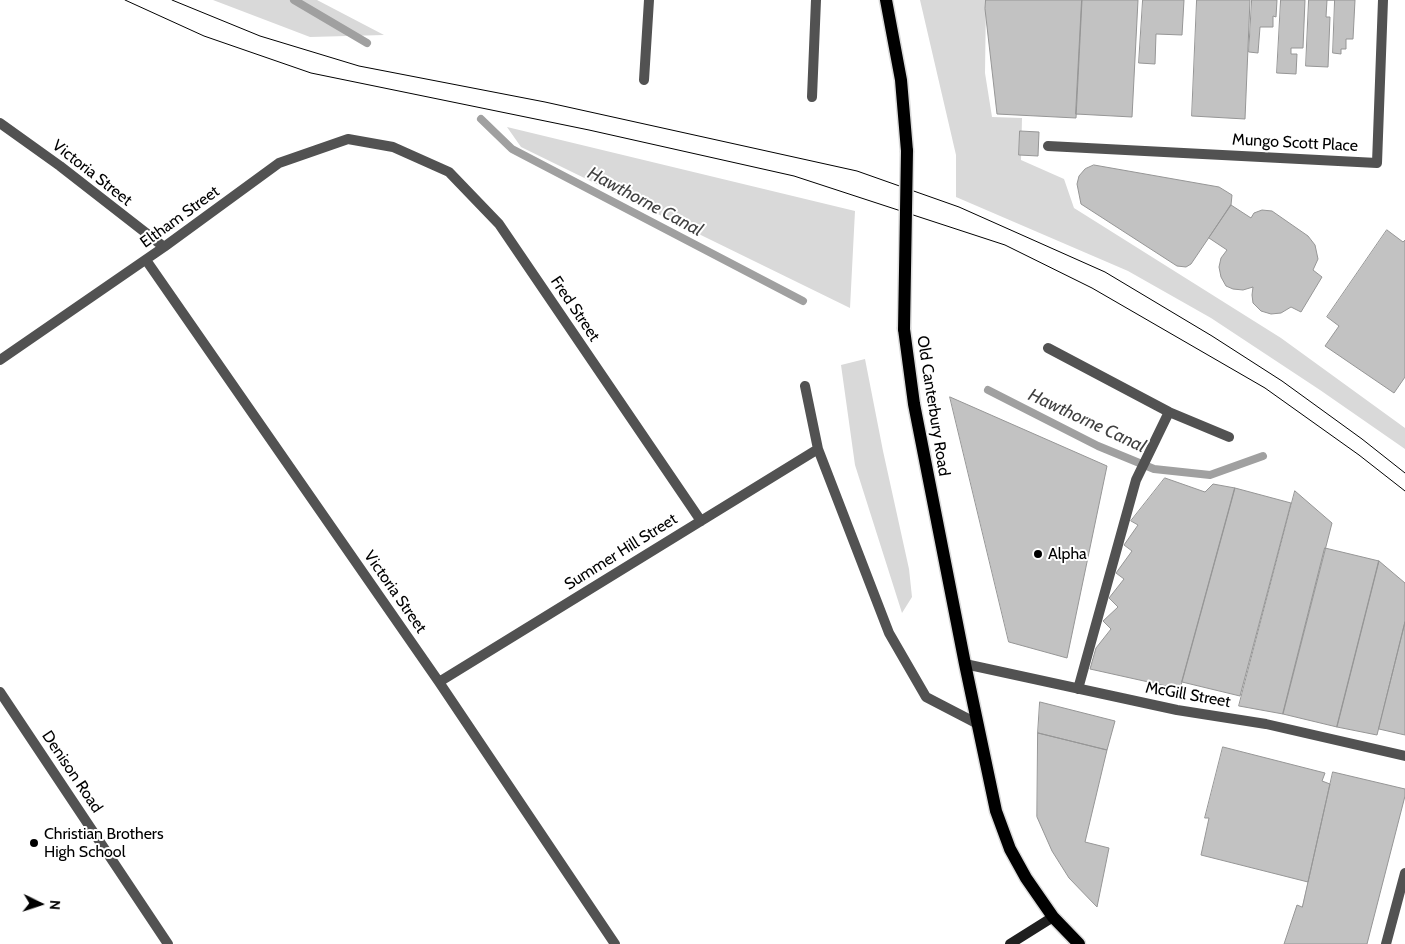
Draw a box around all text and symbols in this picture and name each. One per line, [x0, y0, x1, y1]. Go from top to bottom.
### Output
street label: Mungo Scott Place [1232, 130, 1358, 156]
street label: Victoria Street [48, 136, 136, 210]
water label: Hawthorne Canal [584, 163, 706, 241]
street label: Eltham Street [137, 182, 223, 252]
street label: Fred Street [546, 273, 604, 345]
street label: Old Canterbury Road [912, 334, 954, 478]
water label: Hawthorne Canal [1025, 384, 1149, 458]
street label: Summer Hill Street [561, 510, 681, 594]
place label: Alpha [1048, 544, 1087, 564]
street label: Victoria Street [360, 547, 430, 637]
marker: Alpha [1032, 548, 1044, 560]
street label: McGill Street [1144, 678, 1232, 712]
street label: Denison Road [38, 727, 106, 817]
place label: Christian Brothers High School [44, 824, 164, 862]
marker: Christian Brothers High School [28, 837, 40, 849]
north arrow [15, 879, 65, 929]
text: N [46, 899, 64, 911]

